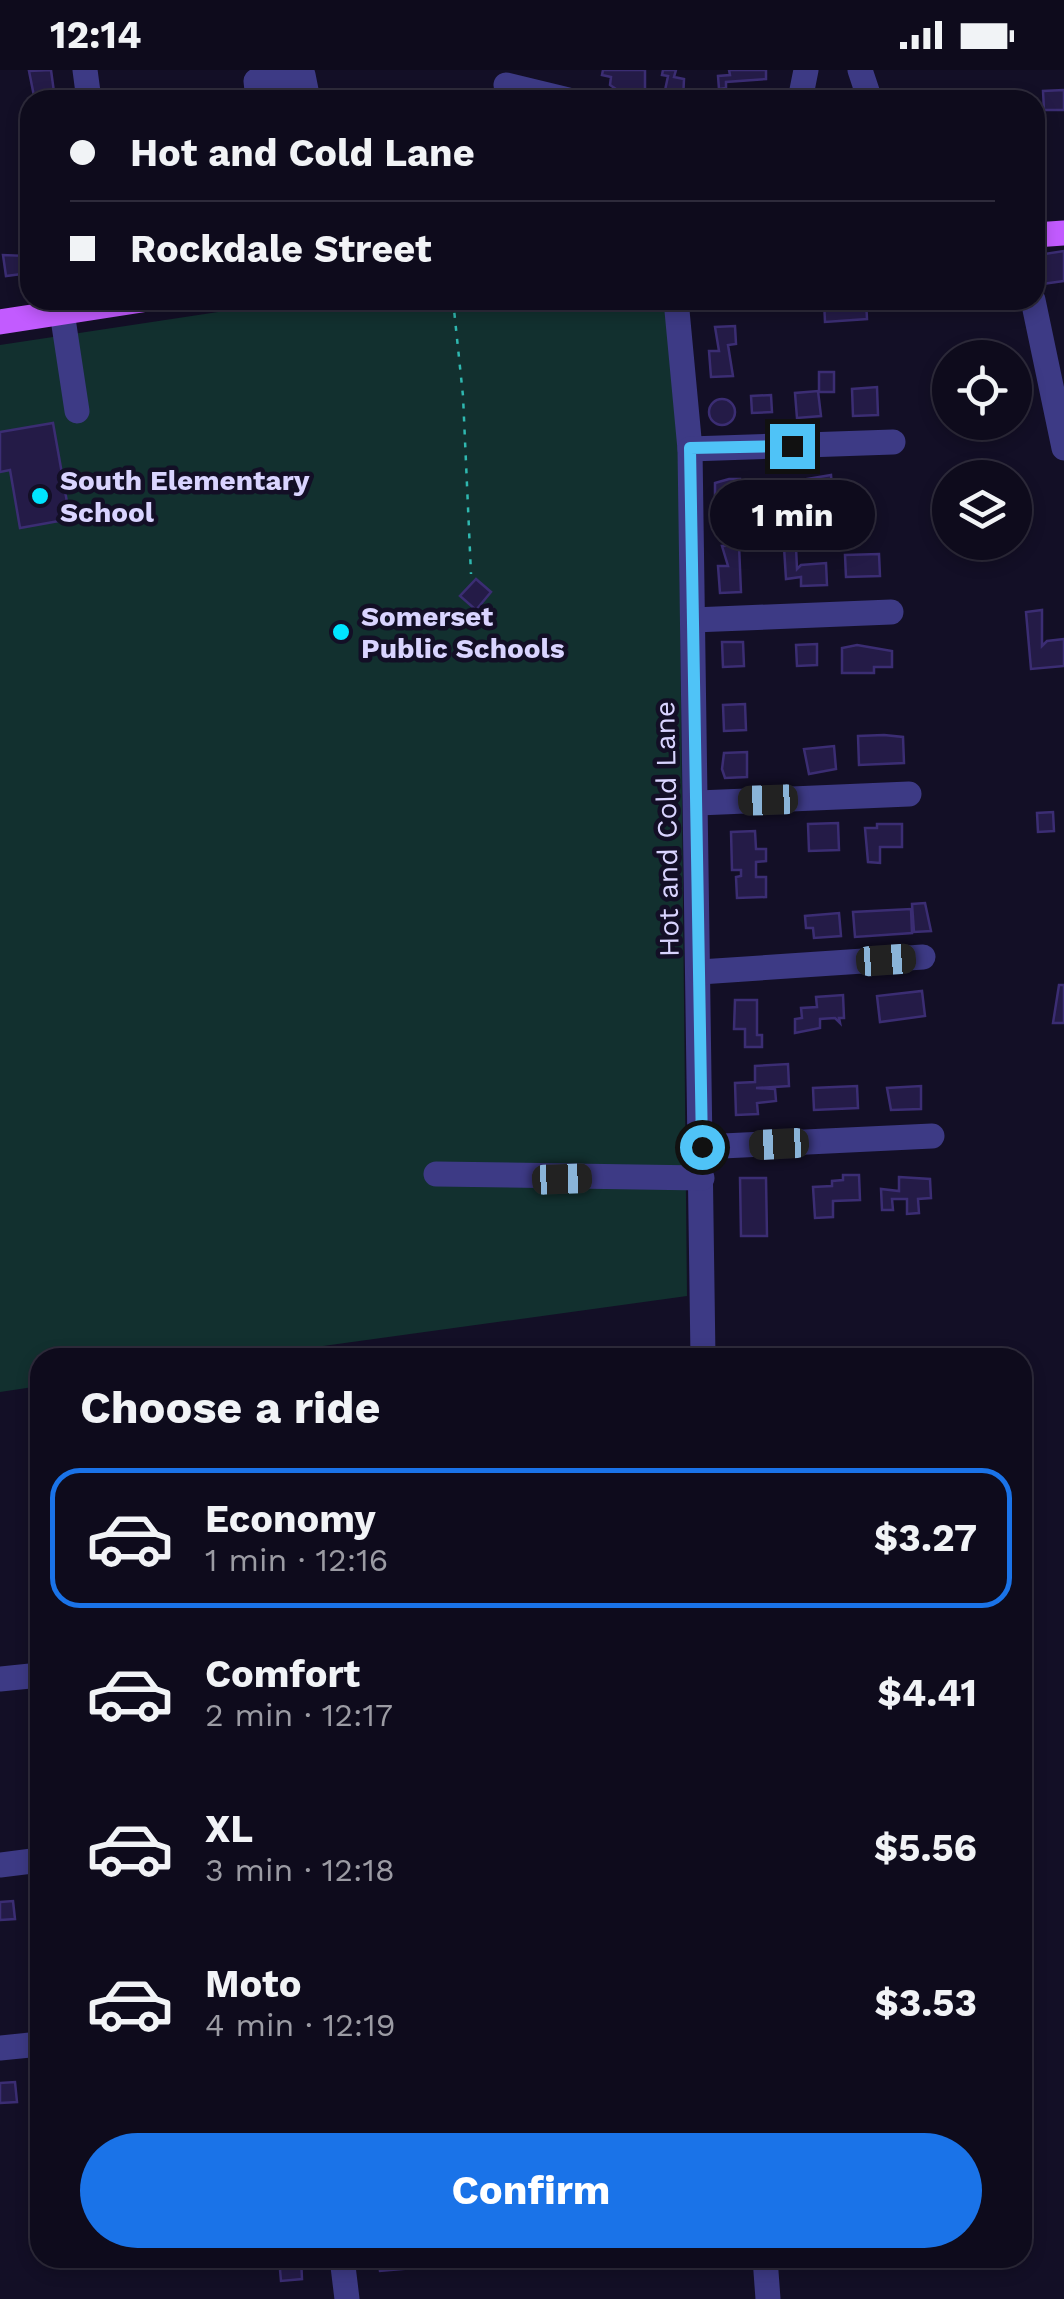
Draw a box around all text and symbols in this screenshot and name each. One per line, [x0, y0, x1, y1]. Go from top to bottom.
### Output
text: 12:14 [50, 13, 141, 57]
text: Hot and Cold Lane [130, 131, 475, 175]
text: Rockdale Street [130, 227, 432, 271]
map controls [932, 340, 1032, 560]
button: locate [932, 340, 1032, 440]
route end [770, 424, 815, 469]
button: layers [932, 460, 1032, 560]
place label: South Elementary School [60, 464, 310, 529]
callout: 1 min [710, 481, 874, 551]
marker: South Elementary School [29, 485, 51, 507]
text: 1 min [751, 496, 834, 534]
place label: Somerset Public Schools [361, 600, 565, 665]
marker: Somerset Public Schools [330, 621, 352, 643]
street label: Hot and Cold Lane [648, 701, 686, 957]
car [737, 784, 799, 816]
car [855, 943, 917, 977]
route start [680, 1125, 725, 1170]
car [748, 1127, 810, 1161]
car [531, 1163, 593, 1195]
text: Choose a ride [80, 1381, 380, 1434]
icon: car [85, 1493, 175, 1583]
text: Economy [205, 1497, 376, 1541]
text: $3.27 [874, 1516, 977, 1560]
text: 1 min · 12:16 [205, 1541, 388, 1579]
icon: car [85, 1648, 175, 1738]
text: Comfort [205, 1652, 360, 1696]
text: $4.41 [877, 1671, 977, 1715]
text: 2 min · 12:17 [205, 1696, 393, 1734]
icon: car [85, 1803, 175, 1893]
text: XL [205, 1807, 253, 1851]
text: $5.56 [874, 1826, 977, 1870]
text: 3 min · 12:18 [205, 1851, 395, 1889]
icon: car [85, 1958, 175, 2048]
text: Moto [205, 1962, 301, 2006]
text: $3.53 [874, 1981, 977, 2025]
text: 4 min · 12:19 [205, 2006, 396, 2044]
button: Confirm [80, 2133, 982, 2248]

